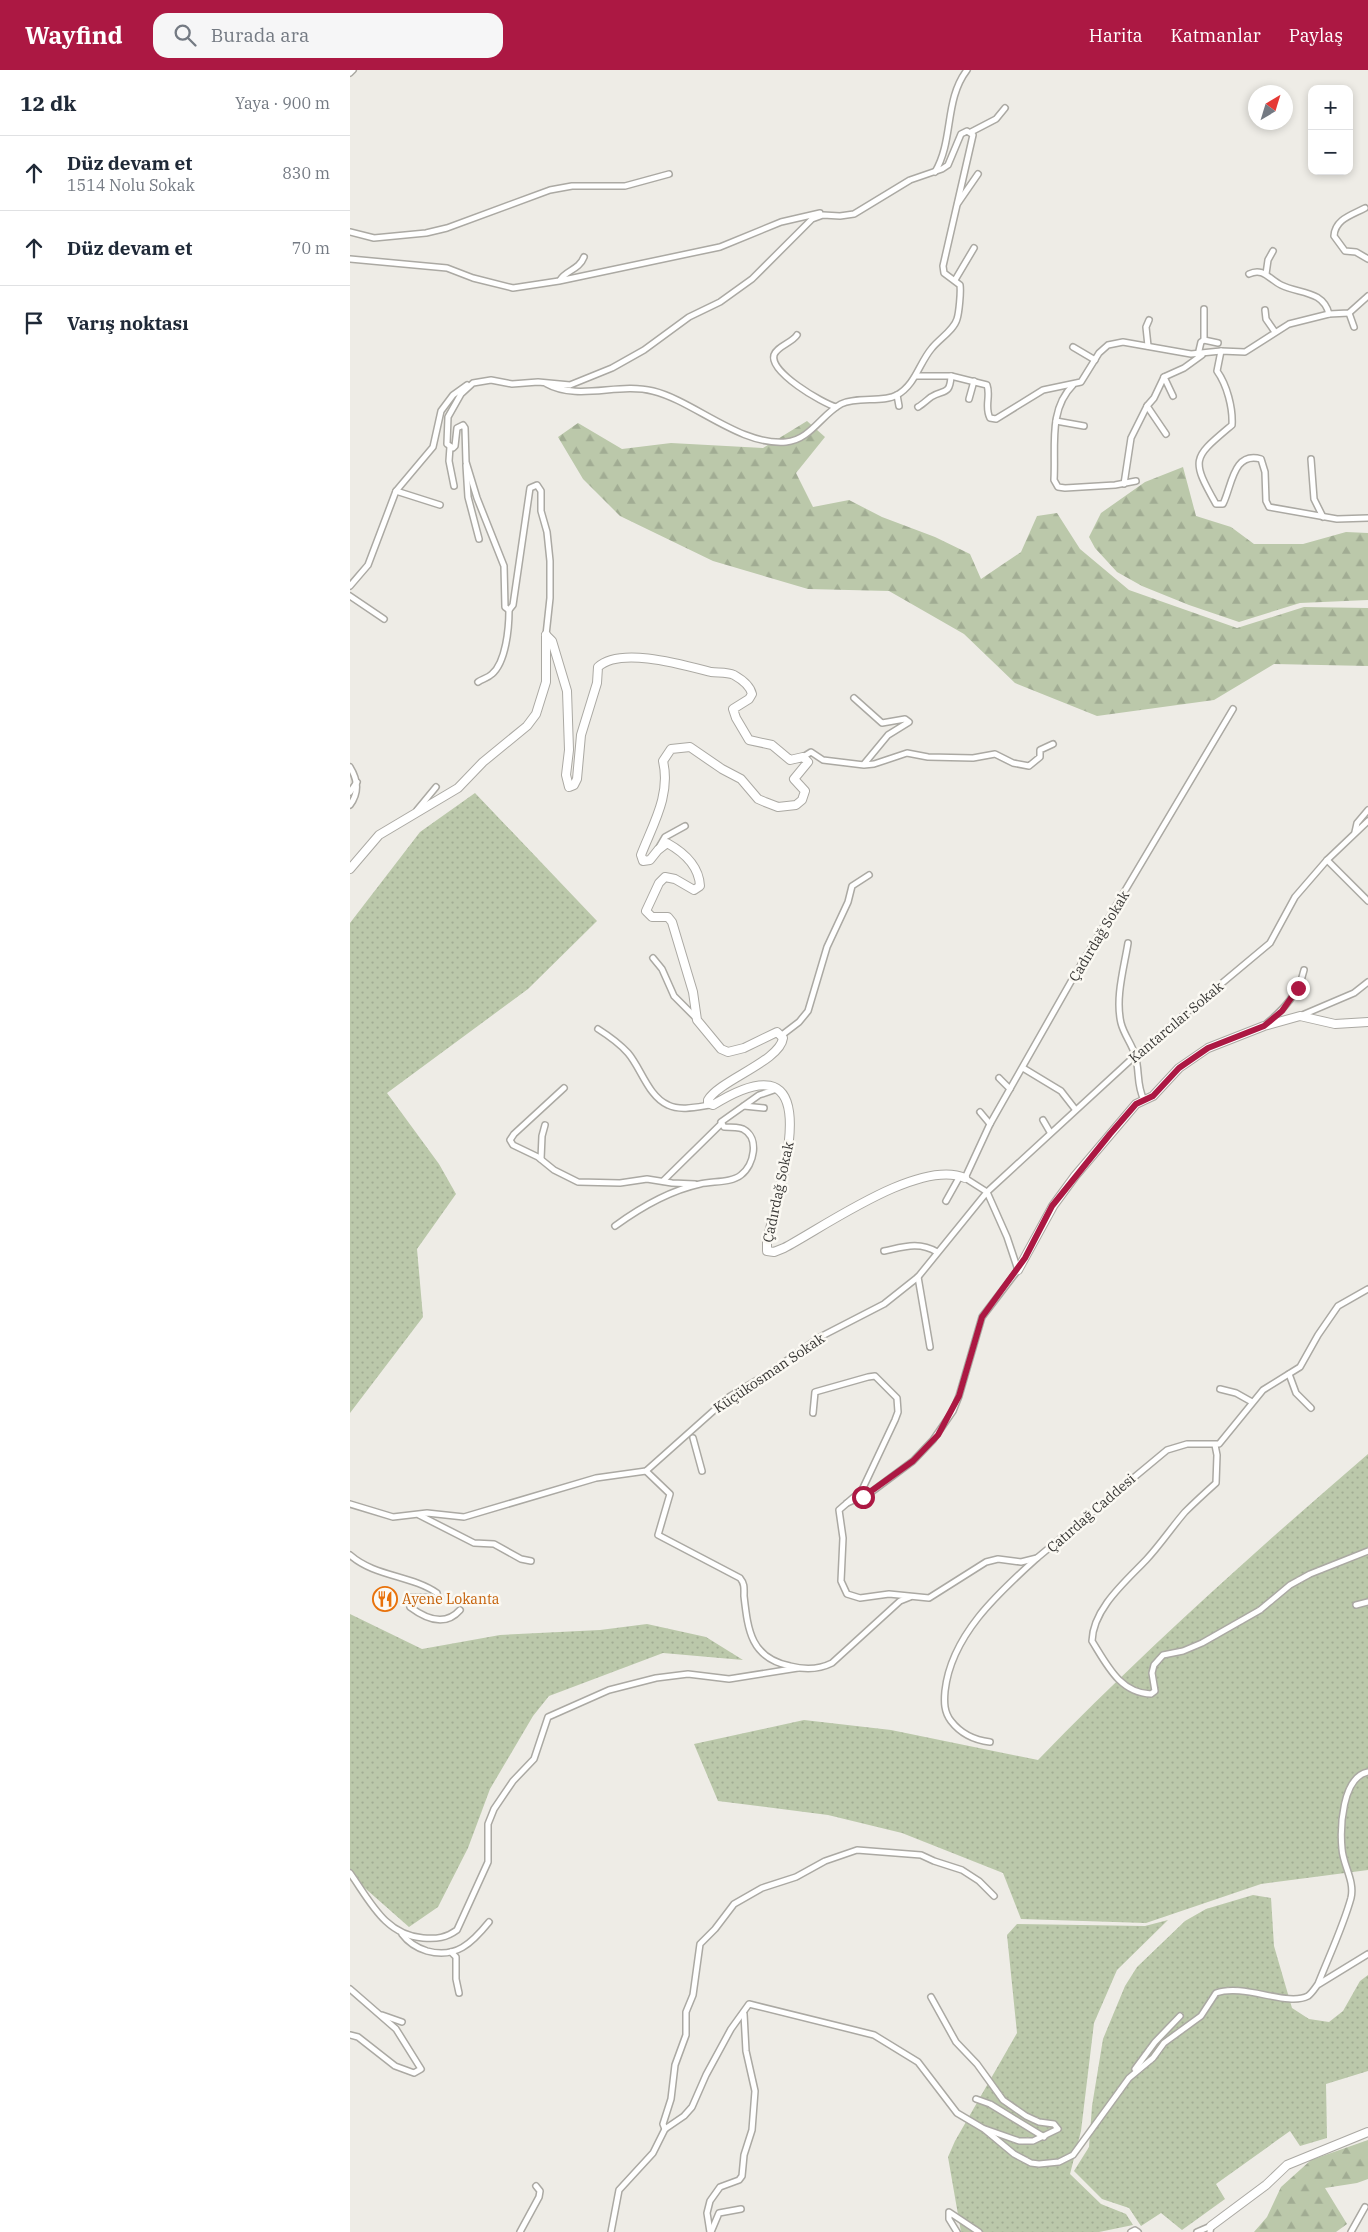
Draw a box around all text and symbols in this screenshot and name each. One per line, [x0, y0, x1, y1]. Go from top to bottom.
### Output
search box [153, 13, 503, 58]
text: Wayfind [25, 19, 123, 51]
icon: search [171, 21, 199, 49]
text: Burada ara [211, 23, 309, 47]
text: Harita [1089, 24, 1143, 47]
text: Katmanlar [1171, 24, 1261, 47]
text: Paylaş [1289, 24, 1343, 47]
north arrow [1248, 85, 1293, 130]
map controls [1308, 85, 1353, 175]
button: + [1308, 85, 1353, 130]
text: 12 dk [20, 89, 76, 117]
text: Yaya · 900 m [235, 93, 330, 113]
button: − [1308, 130, 1353, 175]
text: Düz devam et [67, 151, 192, 175]
icon: ahead [20, 159, 48, 187]
text: 830 m [282, 163, 330, 183]
text: 1514 Nolu Sokak [67, 175, 195, 195]
icon: ahead [20, 234, 48, 262]
text: Düz devam et [67, 236, 192, 260]
text: 70 m [292, 238, 330, 258]
icon: arrive [20, 309, 48, 337]
text: Varış noktası [67, 311, 189, 335]
street label: Çadırdağ Sokak [1065, 887, 1134, 985]
street label: Kantarcılar Sokak [1125, 977, 1228, 1067]
route end [1287, 977, 1310, 1000]
street label: Çadırdağ Sokak [759, 1139, 798, 1244]
street label: Küçükosman Sokak [710, 1329, 829, 1417]
street label: Çatırdağ Caddesi [1043, 1470, 1139, 1556]
route start [852, 1486, 875, 1509]
restaurant icon: Ayene Lokanta [372, 1586, 398, 1612]
place label: Ayene Lokanta [402, 1590, 500, 1608]

